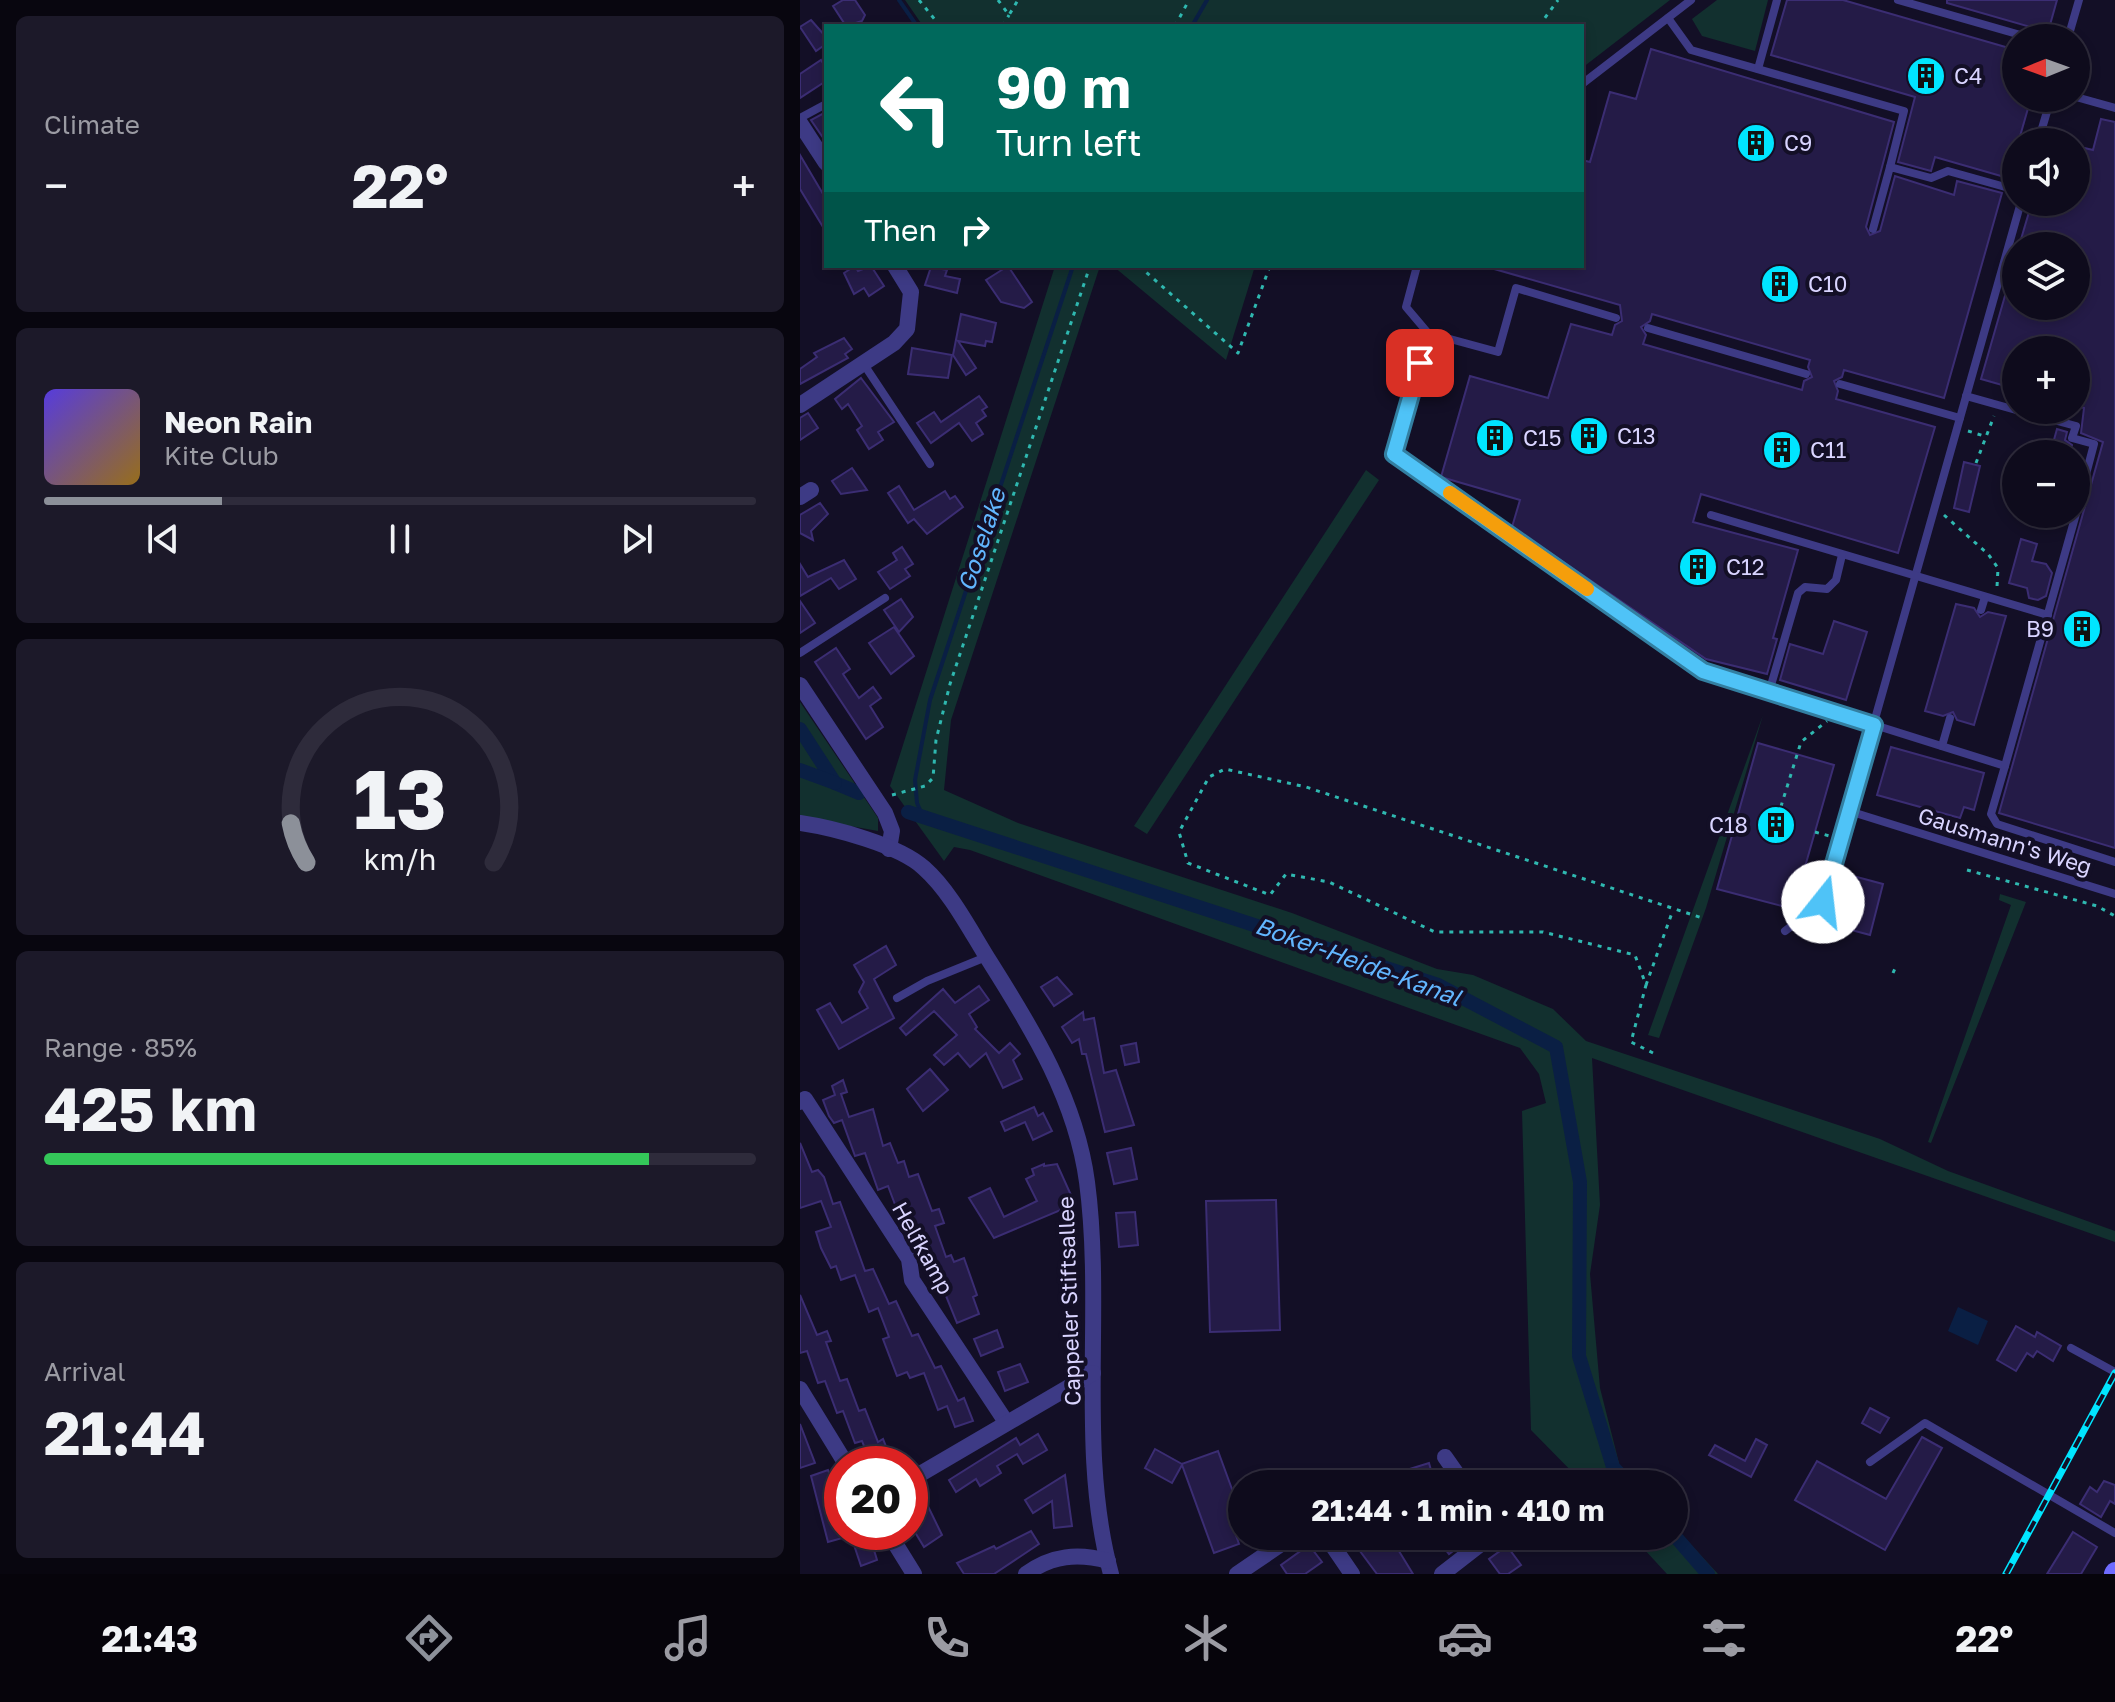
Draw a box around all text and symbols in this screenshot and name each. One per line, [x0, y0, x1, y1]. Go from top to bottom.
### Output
north arrow [2002, 24, 2090, 112]
map controls [2002, 24, 2090, 528]
text: 90 m [996, 53, 1131, 120]
building icon: C4 [1905, 55, 1947, 97]
icon: left [864, 56, 968, 160]
place label: C4 [1954, 62, 1982, 89]
text: Climate [44, 109, 140, 140]
text: Turn left [996, 121, 1142, 164]
building icon: C9 [1735, 122, 1777, 164]
button: sound [2002, 128, 2090, 216]
place label: C9 [1784, 129, 1812, 156]
text: 22° [352, 149, 448, 221]
text: − [44, 159, 68, 212]
text: + [732, 159, 756, 212]
icon: right [953, 208, 997, 252]
text: Then [864, 212, 937, 248]
button: layers [2002, 232, 2090, 320]
building icon: C10 [1759, 263, 1801, 305]
place label: C10 [1808, 270, 1847, 297]
pin [1386, 329, 1454, 397]
button: + [2002, 336, 2090, 424]
icon: arrive [1398, 341, 1442, 385]
text: Neon Rain [164, 404, 312, 440]
building icon: C13 [1568, 415, 1610, 457]
building icon: C15 [1474, 417, 1516, 459]
place label: C13 [1617, 422, 1656, 449]
place label: C15 [1523, 424, 1561, 451]
building icon: C11 [1761, 429, 1803, 471]
place label: C11 [1810, 436, 1847, 463]
text: Kite Club [164, 440, 279, 471]
button: − [2002, 440, 2090, 528]
water label: Goselake [950, 483, 1011, 595]
icon: previous [141, 517, 185, 561]
icon: pause [378, 517, 422, 561]
icon: next [615, 517, 659, 561]
building icon: C12 [1677, 546, 1719, 588]
place label: C12 [1726, 553, 1764, 580]
building icon: B9 [2061, 608, 2103, 650]
place label: B9 [2026, 615, 2054, 642]
text: 13 [353, 747, 447, 847]
street label: Gausmann's Weg [1915, 801, 2095, 880]
building icon: C18 [1755, 804, 1797, 846]
place label: C18 [1709, 811, 1748, 838]
text: km/h [364, 842, 436, 876]
position arrow [1781, 860, 1865, 944]
water label: Boker-Heide-Kanal [1252, 910, 1467, 1012]
text: Range · 85% [44, 1032, 197, 1063]
text: 425 km [44, 1072, 257, 1144]
street label: Cappeler Stiftsallee [1051, 1196, 1086, 1406]
street label: Helfkamp [887, 1197, 960, 1299]
text: Arrival [44, 1356, 125, 1387]
text: 21:44 [44, 1396, 206, 1468]
speed limit sign: 20 [824, 1446, 928, 1550]
text: 21:44 · 1 min · 410 m [1311, 1492, 1605, 1528]
icon: directions [401, 1610, 457, 1666]
icon: music [660, 1610, 716, 1666]
icon: phone [919, 1610, 975, 1666]
icon: climate [1178, 1610, 1234, 1666]
icon: car [1437, 1610, 1493, 1666]
icon: filters [1696, 1610, 1752, 1666]
text: 21:43 [102, 1617, 198, 1660]
text: 22° [1955, 1617, 2013, 1660]

